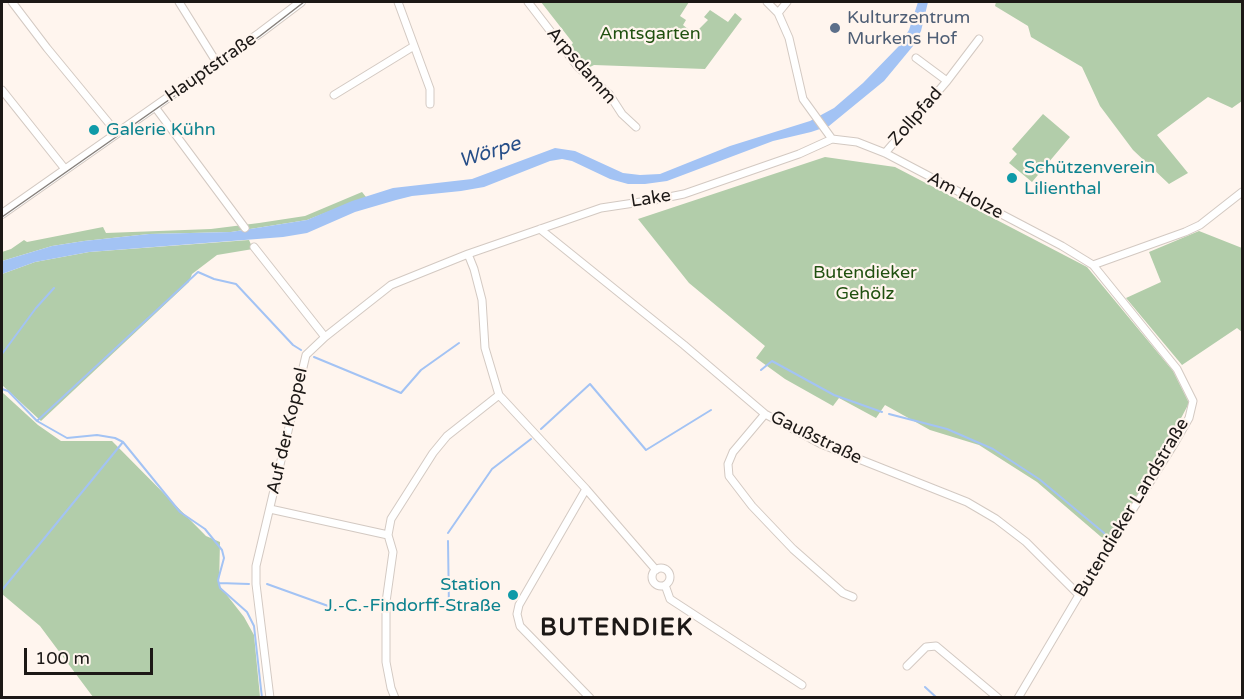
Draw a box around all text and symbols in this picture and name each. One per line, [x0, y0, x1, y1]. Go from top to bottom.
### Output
place label: Kulturzentrum Murkens Hof [847, 7, 970, 50]
marker: Kulturzentrum Murkens Hof [828, 21, 842, 35]
street label: Arpsdamm [542, 23, 620, 109]
park label: Amtsgarten [599, 23, 701, 45]
street label: Hauptstraße [161, 29, 261, 107]
street label: Zollpfad [885, 83, 947, 151]
place label: Galerie Kühn [106, 119, 216, 141]
marker: Galerie Kühn [87, 123, 101, 137]
water label: Wörpe [456, 132, 524, 174]
place label: Schützenverein Lilienthal [1024, 157, 1155, 200]
street label: Am Holze [923, 168, 1007, 224]
marker: Schützenverein Lilienthal [1005, 171, 1019, 185]
street label: Lake [629, 185, 673, 213]
park label: Butendieker Gehölz [813, 262, 917, 304]
street label: Auf der Koppel [263, 366, 313, 496]
street label: Gaußstraße [767, 407, 865, 469]
street label: Butendieker Landstraße [1070, 415, 1194, 601]
place label: Station J.-C.-Findorff-Straße [325, 574, 501, 616]
marker: Station J.-C.-Findorff-Straße [506, 588, 520, 602]
district label: BUTENDIEK [540, 615, 694, 643]
scale bar [27, 636, 156, 674]
text: 100 m [35, 647, 90, 669]

